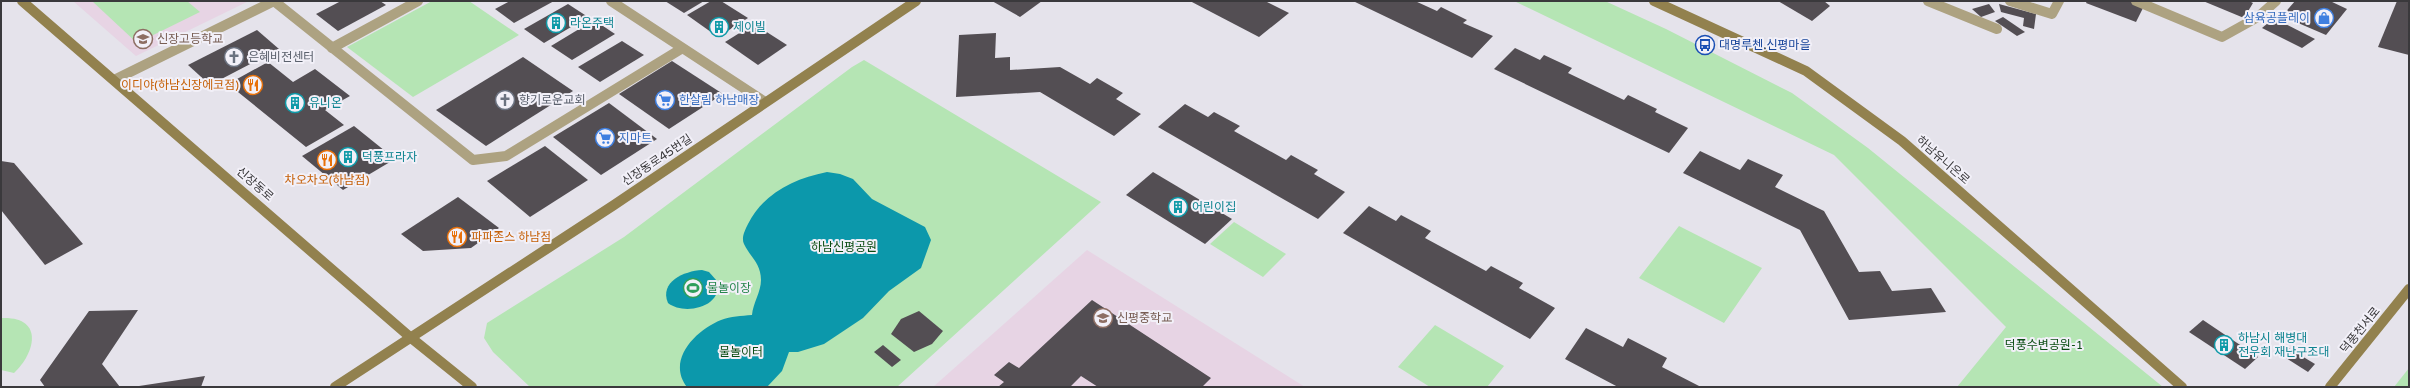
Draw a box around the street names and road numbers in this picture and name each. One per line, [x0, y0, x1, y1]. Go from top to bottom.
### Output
street label: 신장동로45번길 [619, 131, 695, 189]
street label: 하남유니온로 [1913, 133, 1973, 187]
street label: 신장동로 [234, 164, 276, 204]
street label: 덕풍천서로 [2337, 304, 2383, 356]

